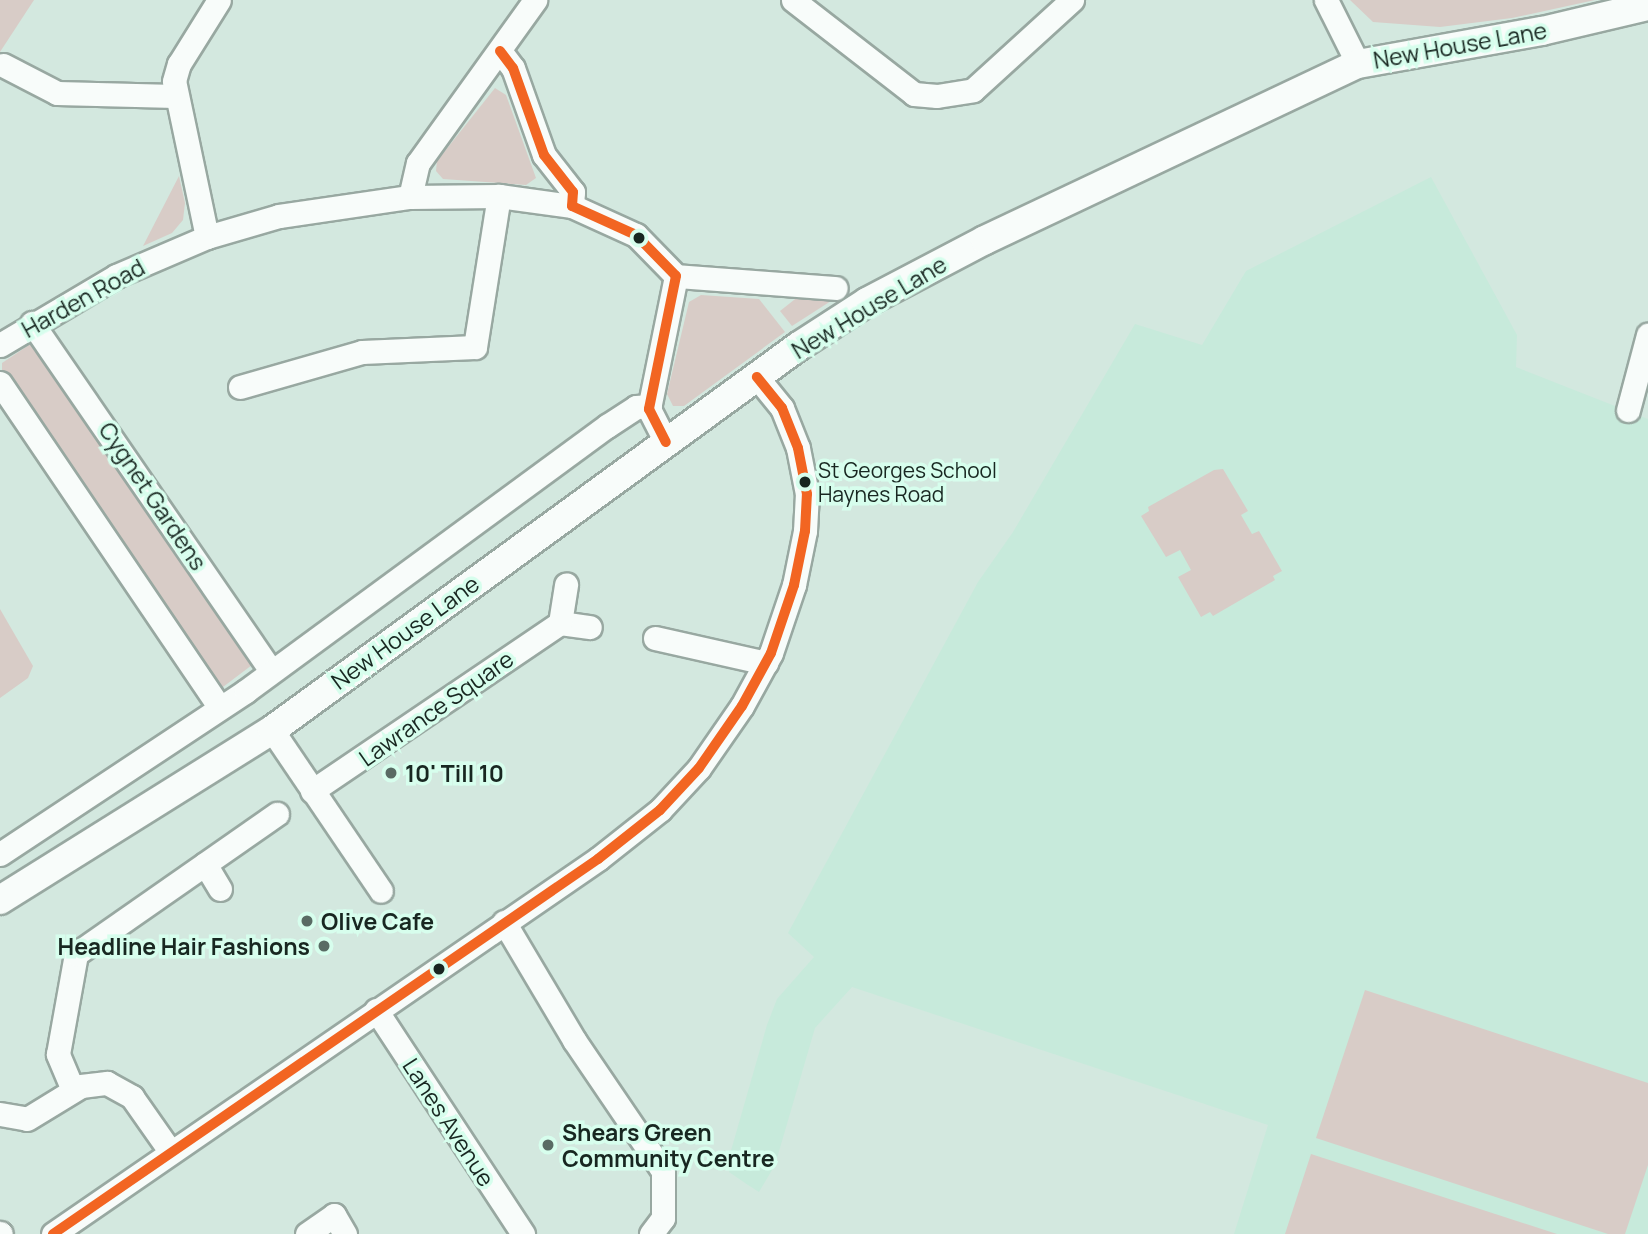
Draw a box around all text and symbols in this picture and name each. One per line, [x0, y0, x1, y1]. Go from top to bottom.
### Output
street label: New House Lane [1371, 16, 1549, 74]
unlabelled marker [632, 231, 646, 245]
street label: New House Lane [787, 250, 951, 364]
street label: Harden Road [17, 253, 149, 343]
street label: Cygnet Gardens [93, 417, 213, 575]
place label: St Georges School Haynes Road [818, 457, 997, 507]
marker: St Georges School Haynes Road [798, 475, 812, 489]
street label: New House Lane [326, 569, 484, 695]
street label: Lawrance Square [354, 644, 518, 772]
place label: 10' Till 10 [405, 759, 504, 787]
marker: 10' Till 10 [383, 765, 399, 781]
place label: Olive Cafe [321, 907, 434, 935]
marker: Olive Cafe [299, 913, 315, 929]
place label: Headline Hair Fashions [58, 932, 310, 960]
marker: Headline Hair Fashions [316, 938, 332, 954]
unlabelled marker [432, 962, 446, 976]
street label: Lanes Avenue [397, 1053, 501, 1191]
place label: Shears Green Community Centre [562, 1118, 774, 1172]
marker: Shears Green Community Centre [540, 1137, 556, 1153]

